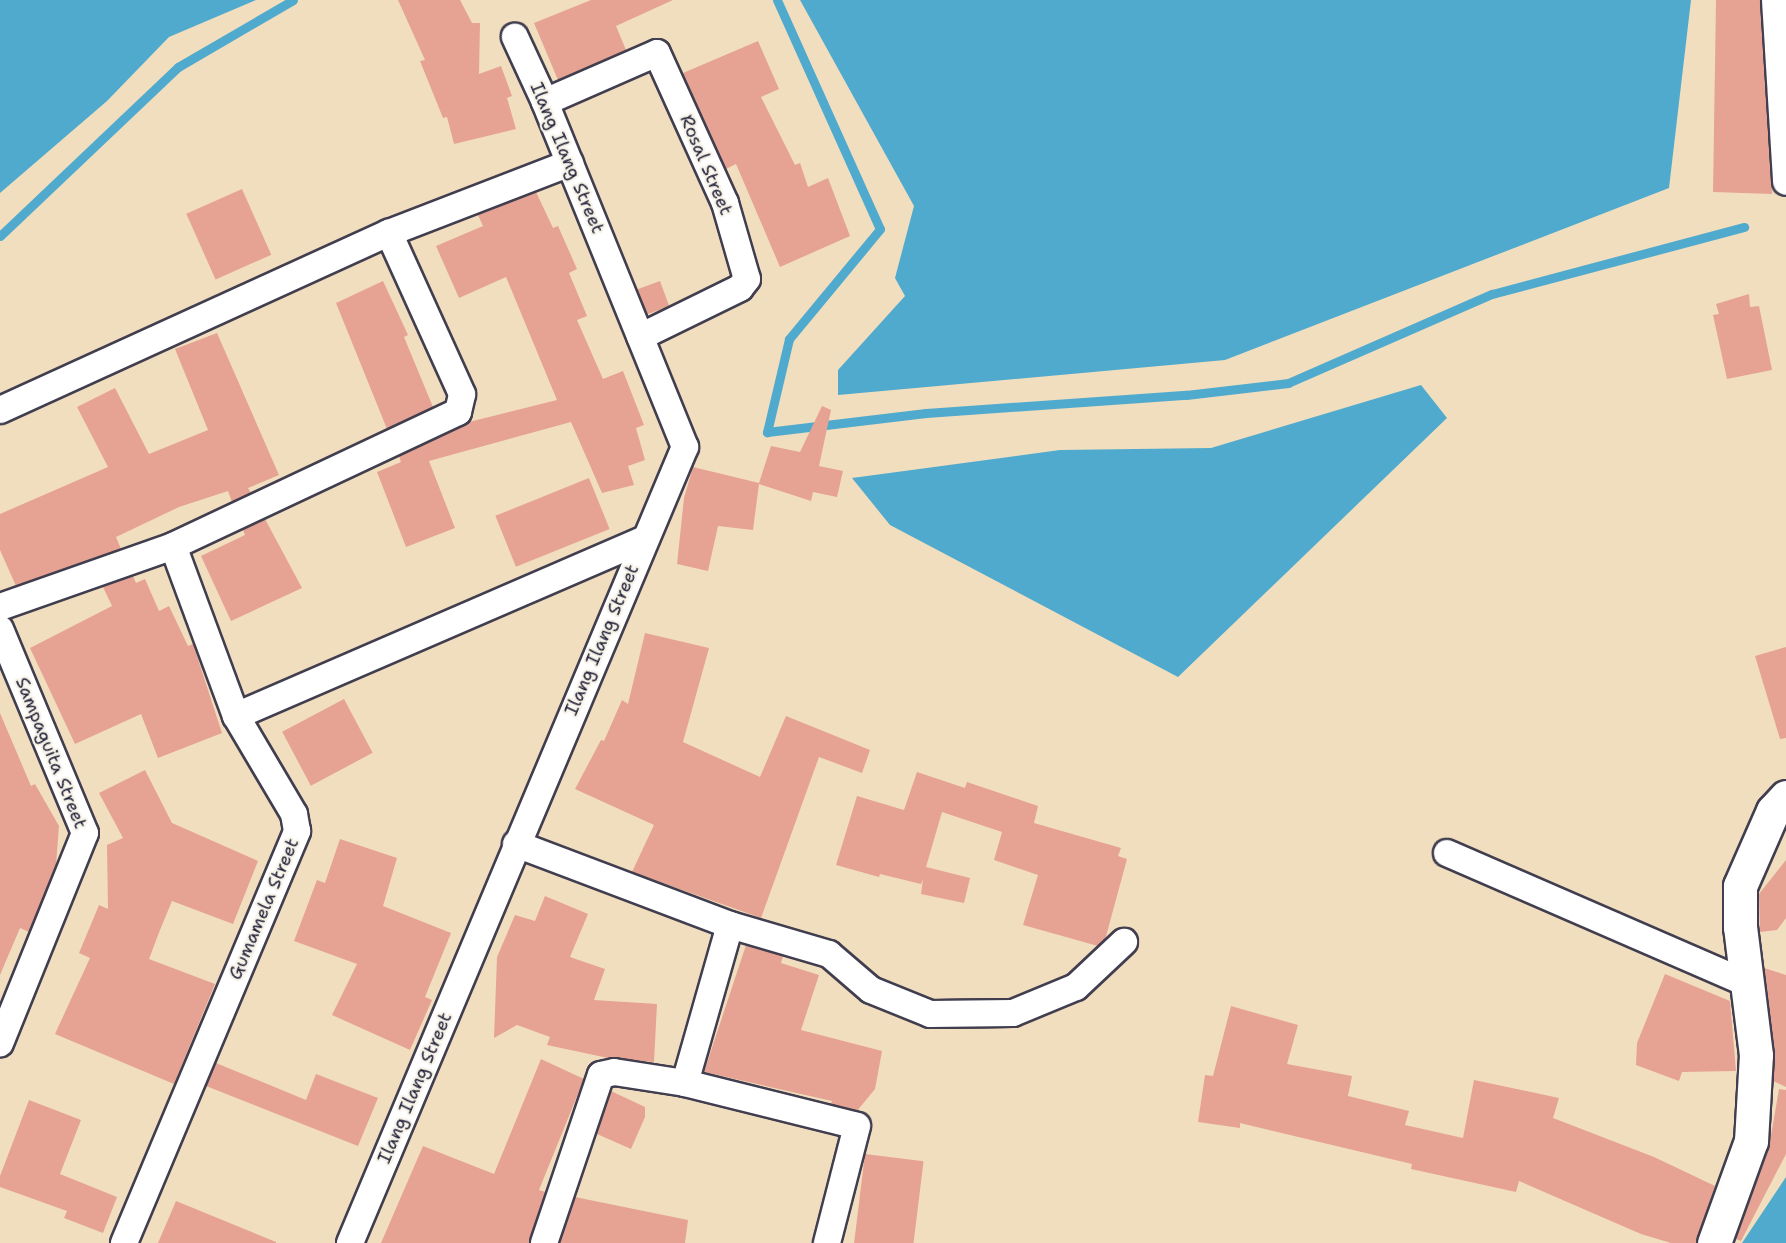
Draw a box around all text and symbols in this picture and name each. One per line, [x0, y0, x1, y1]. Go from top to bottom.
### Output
street label: Ilang Ilang Street [525, 79, 609, 237]
street label: Rosal Street [675, 112, 737, 218]
street label: Ilang Ilang Street [560, 561, 644, 719]
street label: Sampaguita Street [11, 674, 91, 832]
street label: Gumamela Street [224, 835, 304, 983]
street label: Ilang Ilang Street [373, 1009, 457, 1167]

